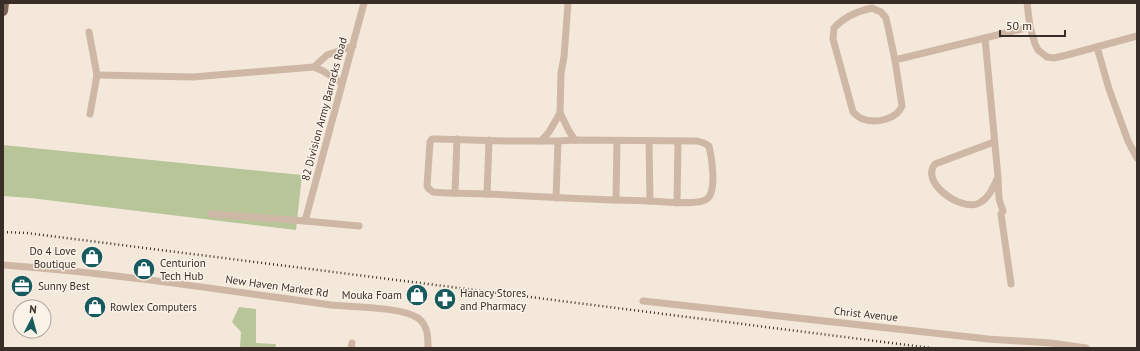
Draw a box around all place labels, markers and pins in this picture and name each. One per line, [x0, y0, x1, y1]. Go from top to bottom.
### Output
place label: Do 4 Love Boutique [29, 244, 76, 271]
shop icon: Do 4 Love Boutique [79, 244, 105, 270]
shop icon: Centurion Tech Hub [131, 256, 157, 282]
place label: Centurion Tech Hub [160, 256, 206, 283]
office icon: Sunny Best [9, 273, 35, 299]
place label: Sunny Best [38, 279, 90, 293]
shop icon: Mouka Foam [404, 282, 430, 308]
pharmacy icon: Hanacy Stores and Pharmacy [432, 286, 458, 312]
place label: Hanacy Stores and Pharmacy [460, 286, 527, 313]
place label: Mouka Foam [342, 288, 402, 302]
shop icon: Rowlex Computers [82, 294, 108, 320]
place label: Rowlex Computers [110, 300, 197, 314]

